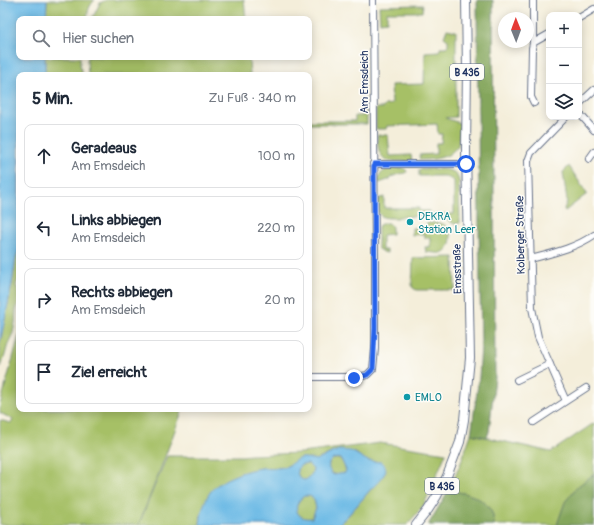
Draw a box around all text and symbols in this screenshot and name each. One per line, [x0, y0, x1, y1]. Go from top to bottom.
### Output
north arrow [498, 12, 534, 48]
map controls [546, 12, 582, 120]
button: + [546, 12, 582, 48]
search box [16, 16, 312, 60]
icon: search [30, 27, 52, 49]
text: Hier suchen [62, 29, 134, 48]
button: − [546, 48, 582, 84]
street label: Am Emsdeich [358, 51, 371, 113]
road number: B 436 [450, 64, 484, 80]
button: layers [546, 84, 582, 120]
text: 5 Min. [32, 88, 73, 109]
text: Zu Fuß · 340 m [208, 90, 296, 106]
text: Geradeaus [71, 139, 137, 158]
icon: ahead [33, 145, 55, 167]
text: 100 m [258, 148, 295, 164]
route start [457, 155, 475, 173]
text: Am Emsdeich [71, 158, 145, 174]
street label: Kolberger Straße [513, 195, 528, 274]
place label: DEKRA Station Leer [418, 210, 475, 236]
text: Links abbiegen [71, 211, 162, 230]
icon: left [33, 217, 55, 239]
marker: DEKRA Station Leer [405, 217, 415, 227]
text: 220 m [257, 220, 295, 236]
text: Am Emsdeich [71, 230, 145, 246]
street label: Emsstraße [451, 243, 464, 294]
text: Rechts abbiegen [71, 283, 173, 302]
icon: right [33, 289, 55, 311]
text: 20 m [264, 292, 295, 308]
text: Am Emsdeich [71, 302, 145, 318]
icon: arrive [33, 361, 55, 383]
text: Ziel erreicht [71, 363, 147, 382]
route end [345, 369, 363, 387]
place label: EMLO [415, 391, 442, 404]
marker: EMLO [402, 392, 412, 402]
road number: B 436 [425, 478, 459, 494]

